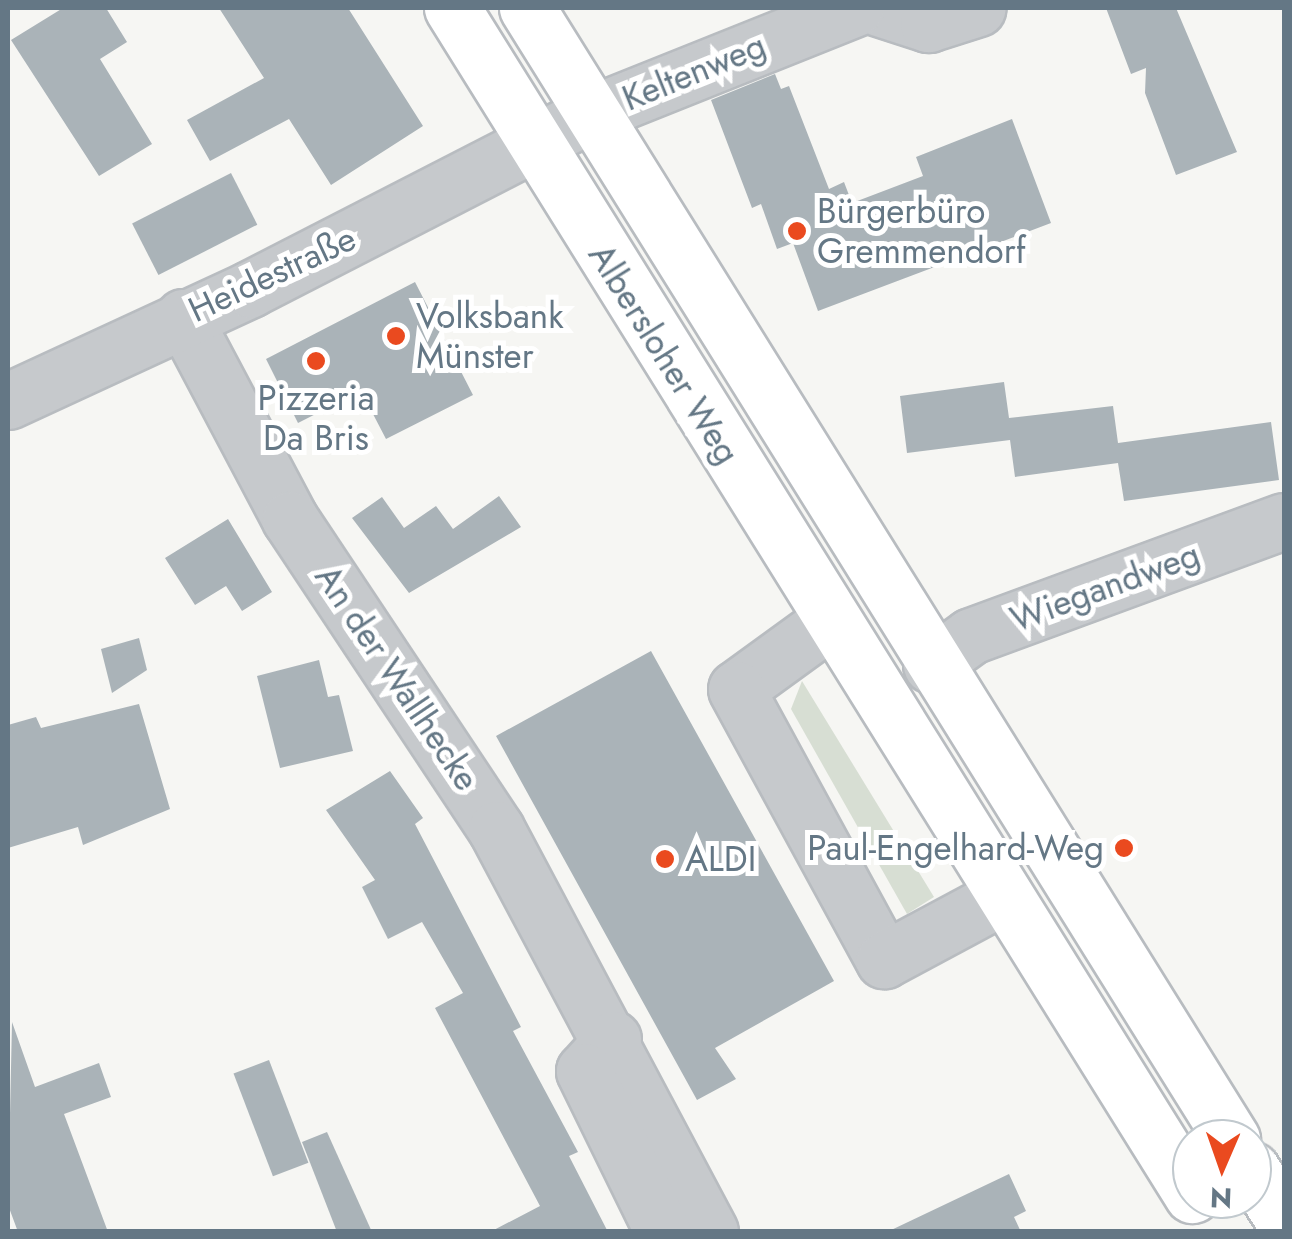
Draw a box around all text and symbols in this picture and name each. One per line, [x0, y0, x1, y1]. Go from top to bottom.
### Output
street label: Keltenweg [616, 24, 772, 120]
place label: Bürgerbüro Gremmendorf [817, 190, 1026, 272]
street label: Heidestraße [182, 217, 362, 331]
marker: Bürgerbüro Gremmendorf [786, 220, 808, 242]
street label: Albersloher Weg [580, 236, 748, 472]
place label: Volksbank Münster [416, 295, 564, 377]
marker: Volksbank Münster [385, 325, 407, 347]
marker: Pizzeria Da Bris [305, 350, 327, 372]
place label: Pizzeria Da Bris [258, 377, 374, 459]
street label: Wiegandweg [1005, 533, 1205, 641]
street label: An der Wallhecke [306, 557, 488, 799]
place label: Paul-Engelhard-Weg [807, 827, 1104, 869]
marker: Paul-Engelhard-Weg [1113, 837, 1135, 859]
place label: ALDI [685, 838, 756, 880]
marker: ALDI [654, 848, 676, 870]
north arrow [1172, 1119, 1272, 1219]
text: N [1209, 1177, 1233, 1218]

